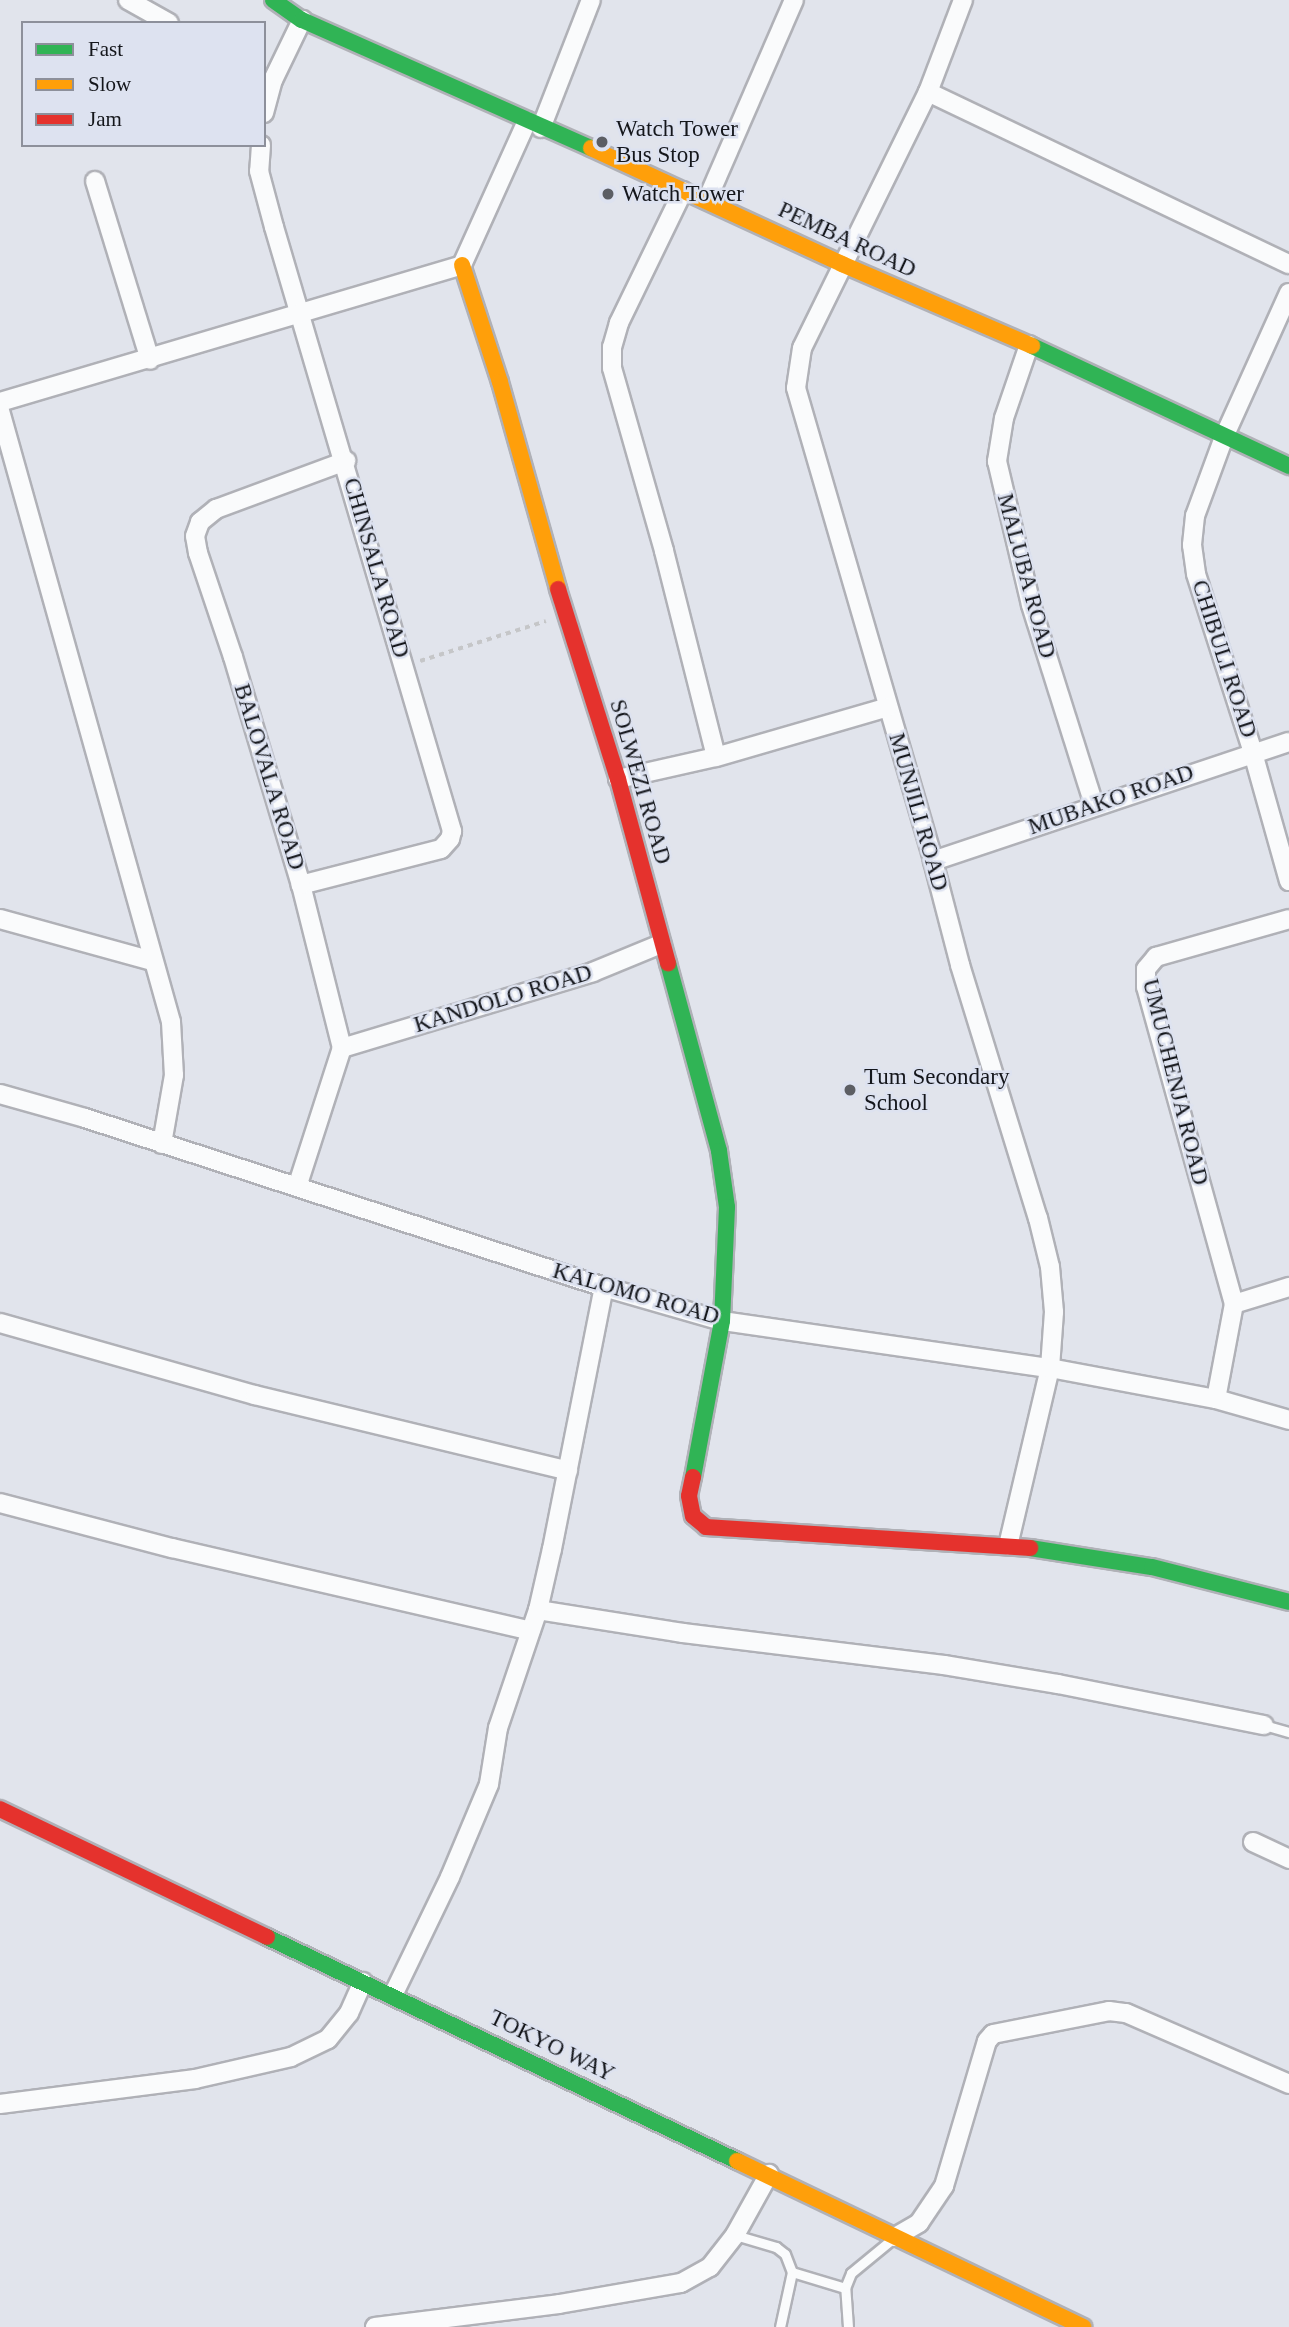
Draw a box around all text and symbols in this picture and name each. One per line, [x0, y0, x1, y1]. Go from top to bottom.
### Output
legend [21, 21, 266, 147]
text: Fast [88, 37, 123, 61]
text: Slow [88, 72, 131, 96]
text: Jam [88, 107, 122, 131]
place label: Watch Tower Bus Stop [616, 115, 738, 169]
marker: Watch Tower Bus Stop [594, 134, 610, 150]
place label: Watch Tower [622, 180, 744, 208]
marker: Watch Tower [600, 186, 616, 202]
street label: PEMBA ROAD [773, 196, 921, 284]
street label: CHINSALA ROAD [337, 474, 415, 662]
street label: MALUBA ROAD [991, 490, 1061, 662]
street label: CHIBULI ROAD [1186, 577, 1262, 741]
street label: BALOVALA ROAD [227, 680, 311, 874]
street label: SOLWEZI ROAD [603, 696, 677, 868]
street label: MUNJILI ROAD [882, 730, 954, 894]
street label: MUBAKO ROAD [1025, 759, 1197, 841]
street label: KANDOLO ROAD [411, 959, 595, 1039]
street label: UMUCHENJA ROAD [1136, 975, 1214, 1189]
place label: Tum Secondary School [864, 1063, 1009, 1117]
marker: Tum Secondary School [842, 1082, 858, 1098]
street label: KALOMO ROAD [550, 1257, 722, 1331]
street label: TOKYO WAY [485, 2004, 619, 2088]

